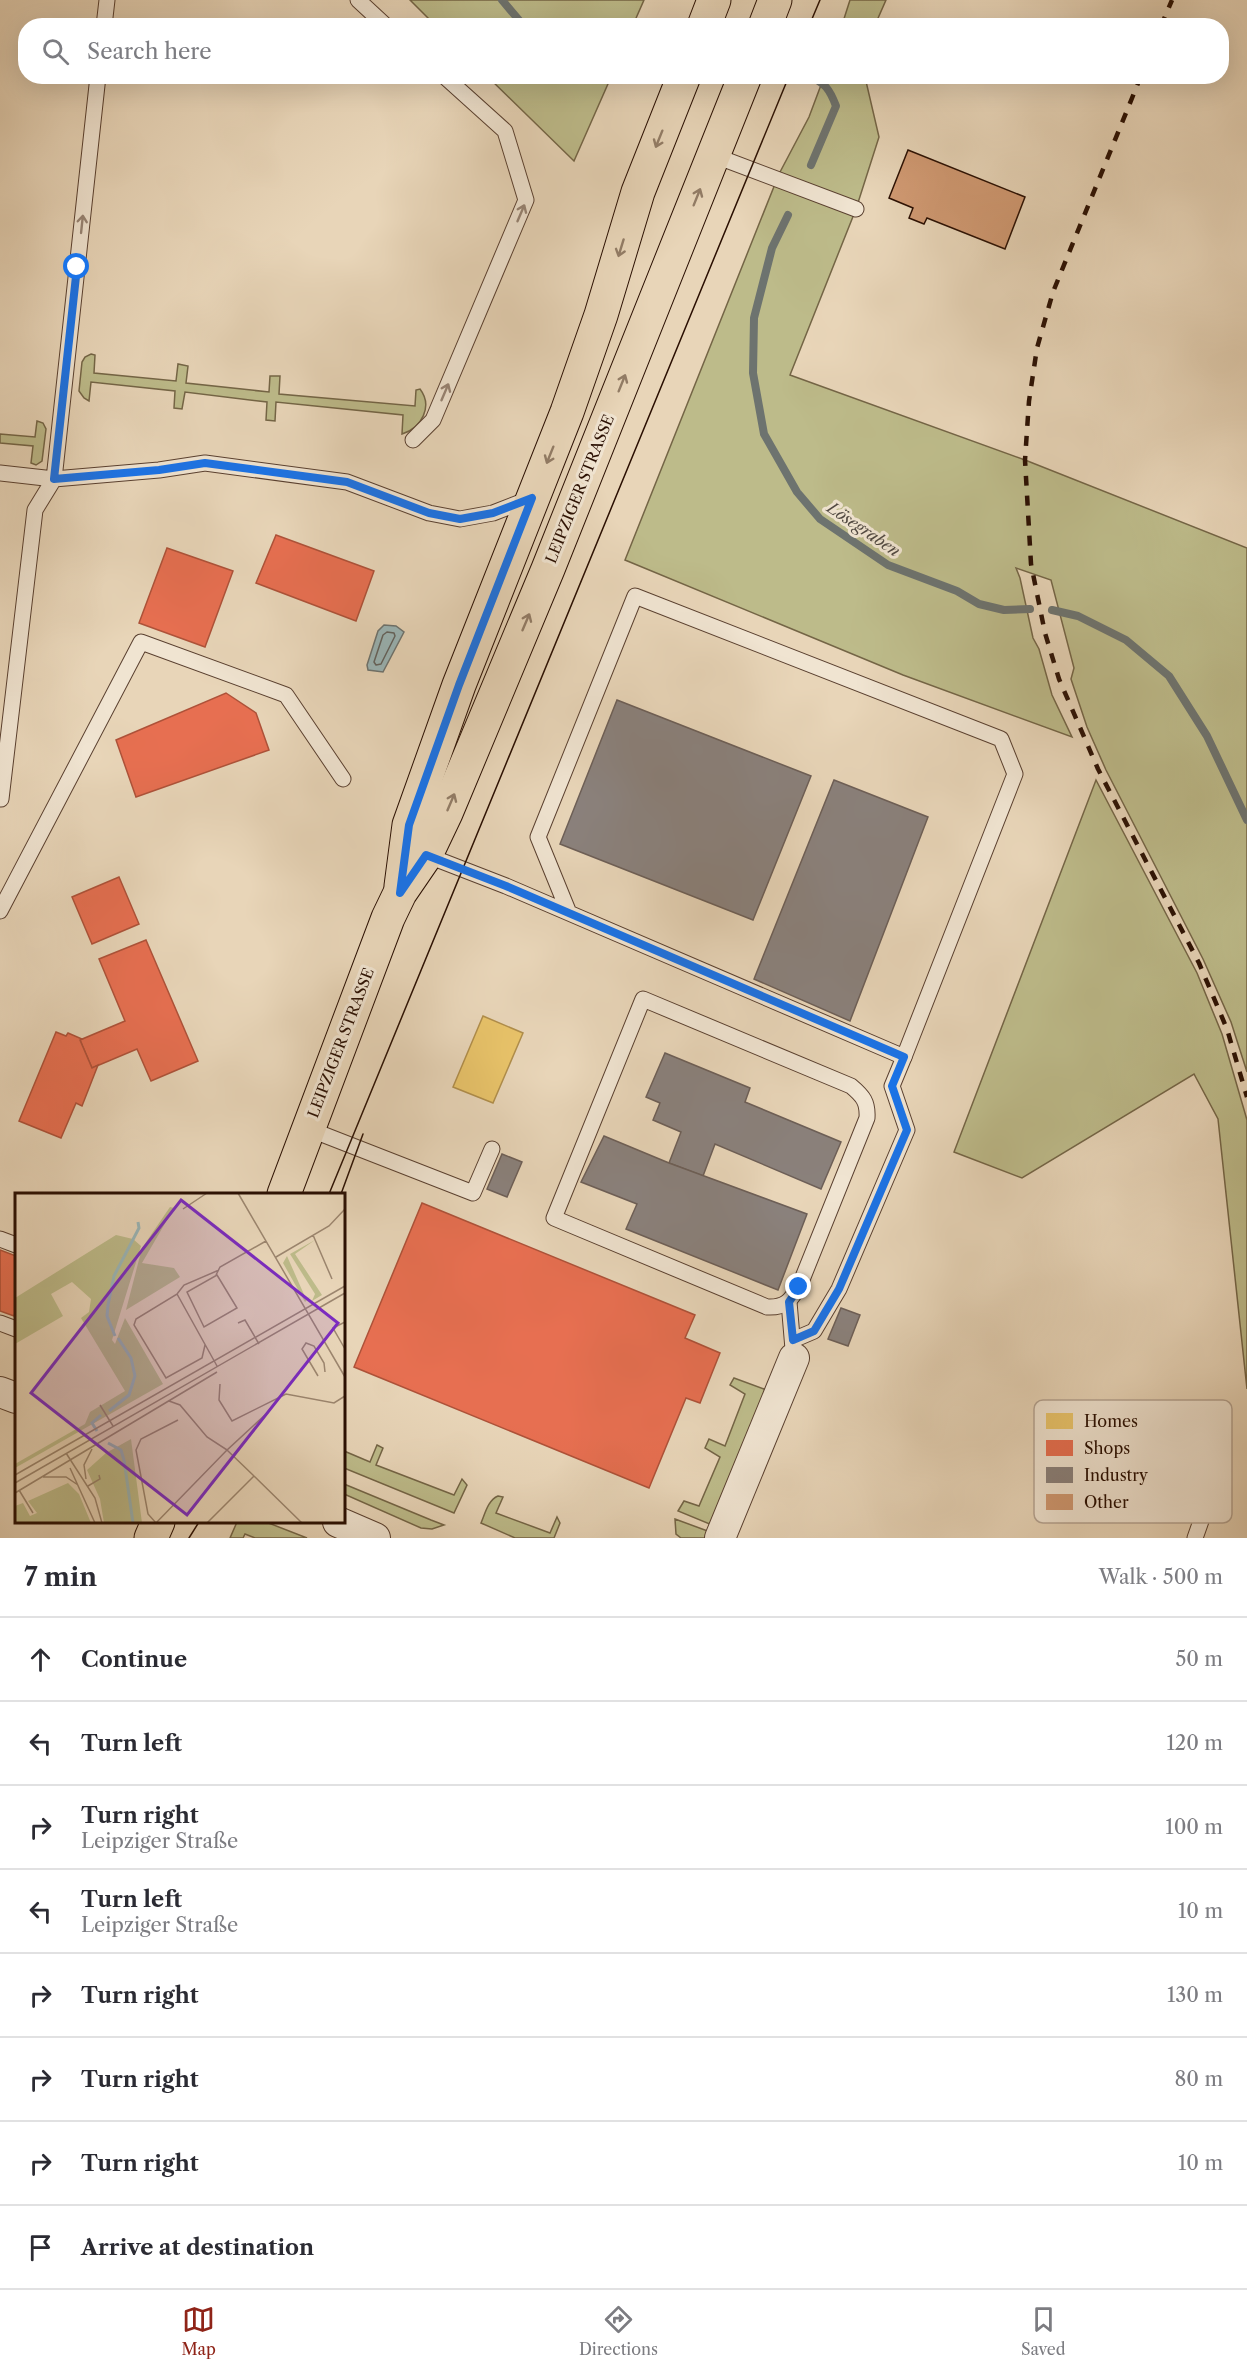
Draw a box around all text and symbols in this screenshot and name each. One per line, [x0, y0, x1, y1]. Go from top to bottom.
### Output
search box [18, 18, 1229, 84]
icon: search [39, 35, 72, 68]
text: Search here [87, 38, 212, 65]
one-way arrow [652, 130, 663, 148]
one-way arrow [692, 188, 703, 207]
one-way arrow [516, 204, 527, 222]
one-way arrow [77, 214, 88, 234]
one-way arrow [615, 238, 626, 257]
route start [63, 253, 89, 279]
one-way arrow [617, 374, 628, 392]
one-way arrow [440, 384, 451, 402]
street label: LEIPZIGER STRASSE [541, 412, 618, 566]
one-way arrow [544, 446, 555, 464]
water label: Lösegraben [822, 496, 904, 561]
one-way arrow [521, 613, 532, 632]
one-way arrow [446, 793, 457, 812]
street label: LEIPZIGER STRASSE [303, 965, 378, 1120]
inset map [15, 1193, 345, 1523]
route end [785, 1273, 811, 1299]
legend [1034, 1400, 1232, 1523]
text: Homes [1084, 1411, 1138, 1431]
text: Shops [1084, 1438, 1130, 1458]
text: Industry [1084, 1465, 1149, 1485]
text: Other [1084, 1492, 1129, 1512]
text: 7 min [24, 1561, 97, 1593]
text: Walk · 500 m [1099, 1565, 1223, 1589]
icon: ahead [24, 1643, 57, 1676]
text: Continue [81, 1646, 187, 1673]
text: 50 m [1176, 1647, 1223, 1671]
icon: left [24, 1727, 57, 1760]
text: Turn left [81, 1730, 182, 1757]
text: 120 m [1166, 1731, 1223, 1755]
text: Turn right [81, 1802, 199, 1829]
icon: right [24, 1811, 57, 1844]
text: 100 m [1165, 1815, 1223, 1839]
text: Leipziger Straße [81, 1829, 238, 1853]
text: Turn left [81, 1886, 182, 1913]
icon: left [24, 1895, 57, 1928]
text: 10 m [1178, 1899, 1223, 1923]
text: Leipziger Straße [81, 1913, 238, 1937]
icon: right [24, 1979, 57, 2012]
text: Turn right [81, 1982, 199, 2009]
text: 130 m [1167, 1983, 1223, 2007]
icon: right [24, 2063, 57, 2096]
text: Turn right [81, 2066, 199, 2093]
text: 80 m [1175, 2067, 1223, 2091]
icon: right [24, 2147, 57, 2180]
text: Turn right [81, 2150, 199, 2177]
text: 10 m [1178, 2151, 1223, 2175]
icon: arrive [24, 2231, 57, 2264]
text: Arrive at destination [81, 2234, 314, 2261]
tab: Map [182, 2303, 216, 2359]
tab: Directions [579, 2303, 658, 2359]
tab: Saved [1021, 2303, 1065, 2359]

